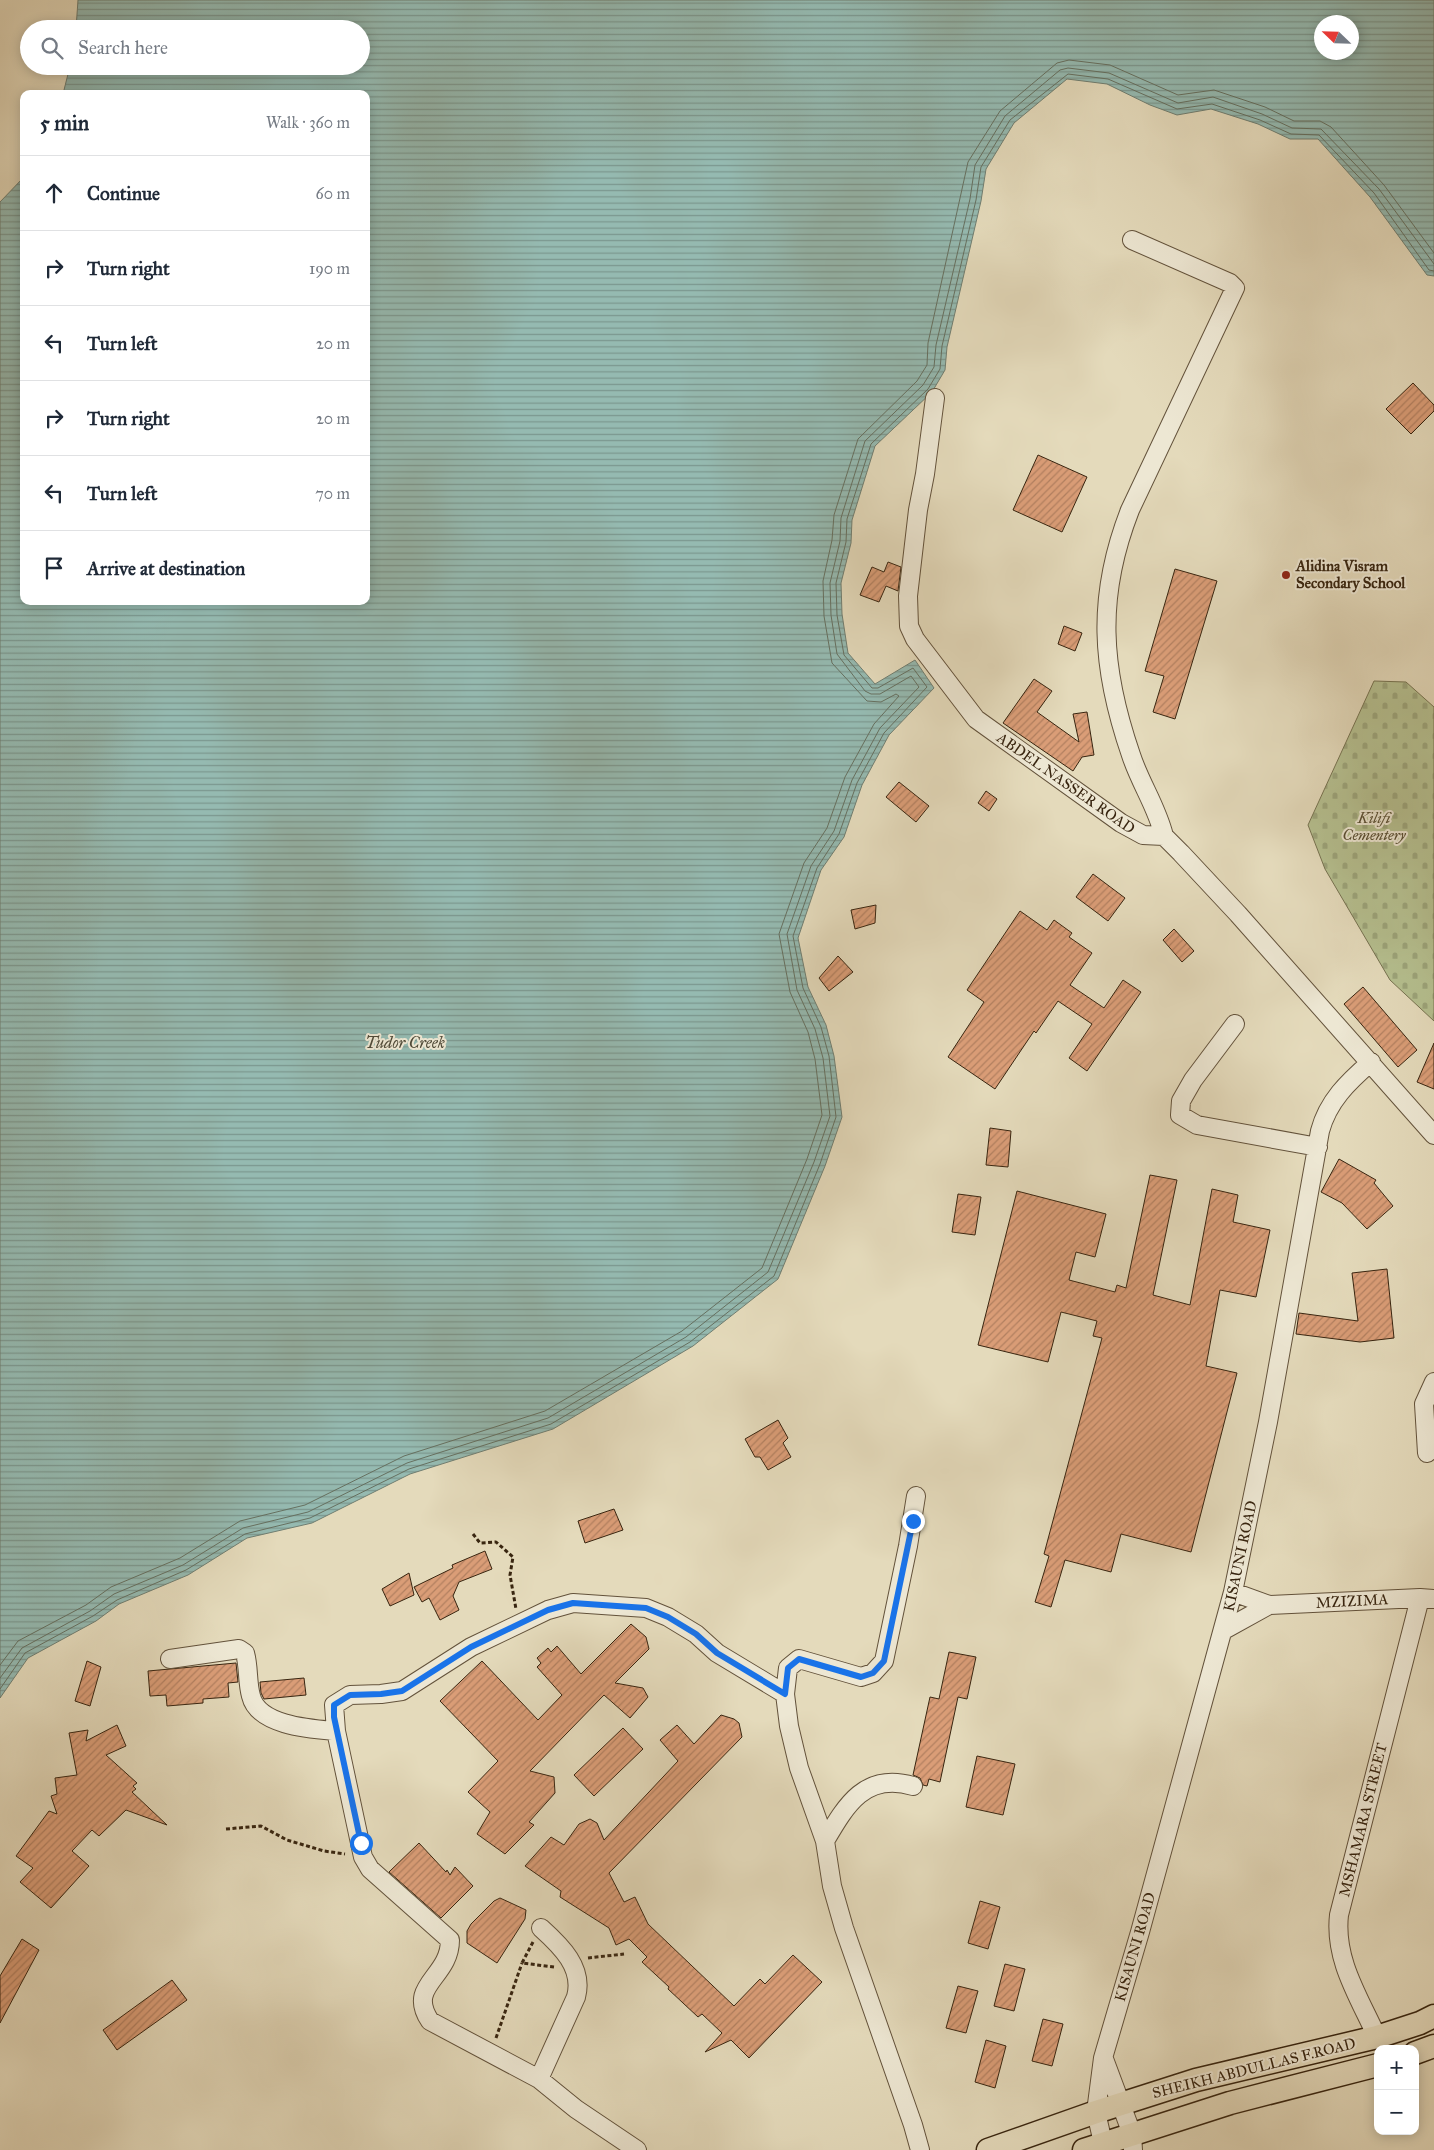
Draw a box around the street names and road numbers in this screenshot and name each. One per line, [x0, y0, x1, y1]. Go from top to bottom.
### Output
street label: ABDEL NASSER ROAD [993, 728, 1139, 838]
street label: KISAUNI ROAD [1219, 1499, 1261, 1613]
street label: MZIZIMA [1315, 1590, 1389, 1612]
street label: MSHAMARA STREET [1335, 1741, 1391, 1899]
street label: KISAUNI ROAD [1111, 1890, 1159, 2004]
street label: SHEIKH ABDULLAS F.ROAD [1150, 2034, 1358, 2102]

